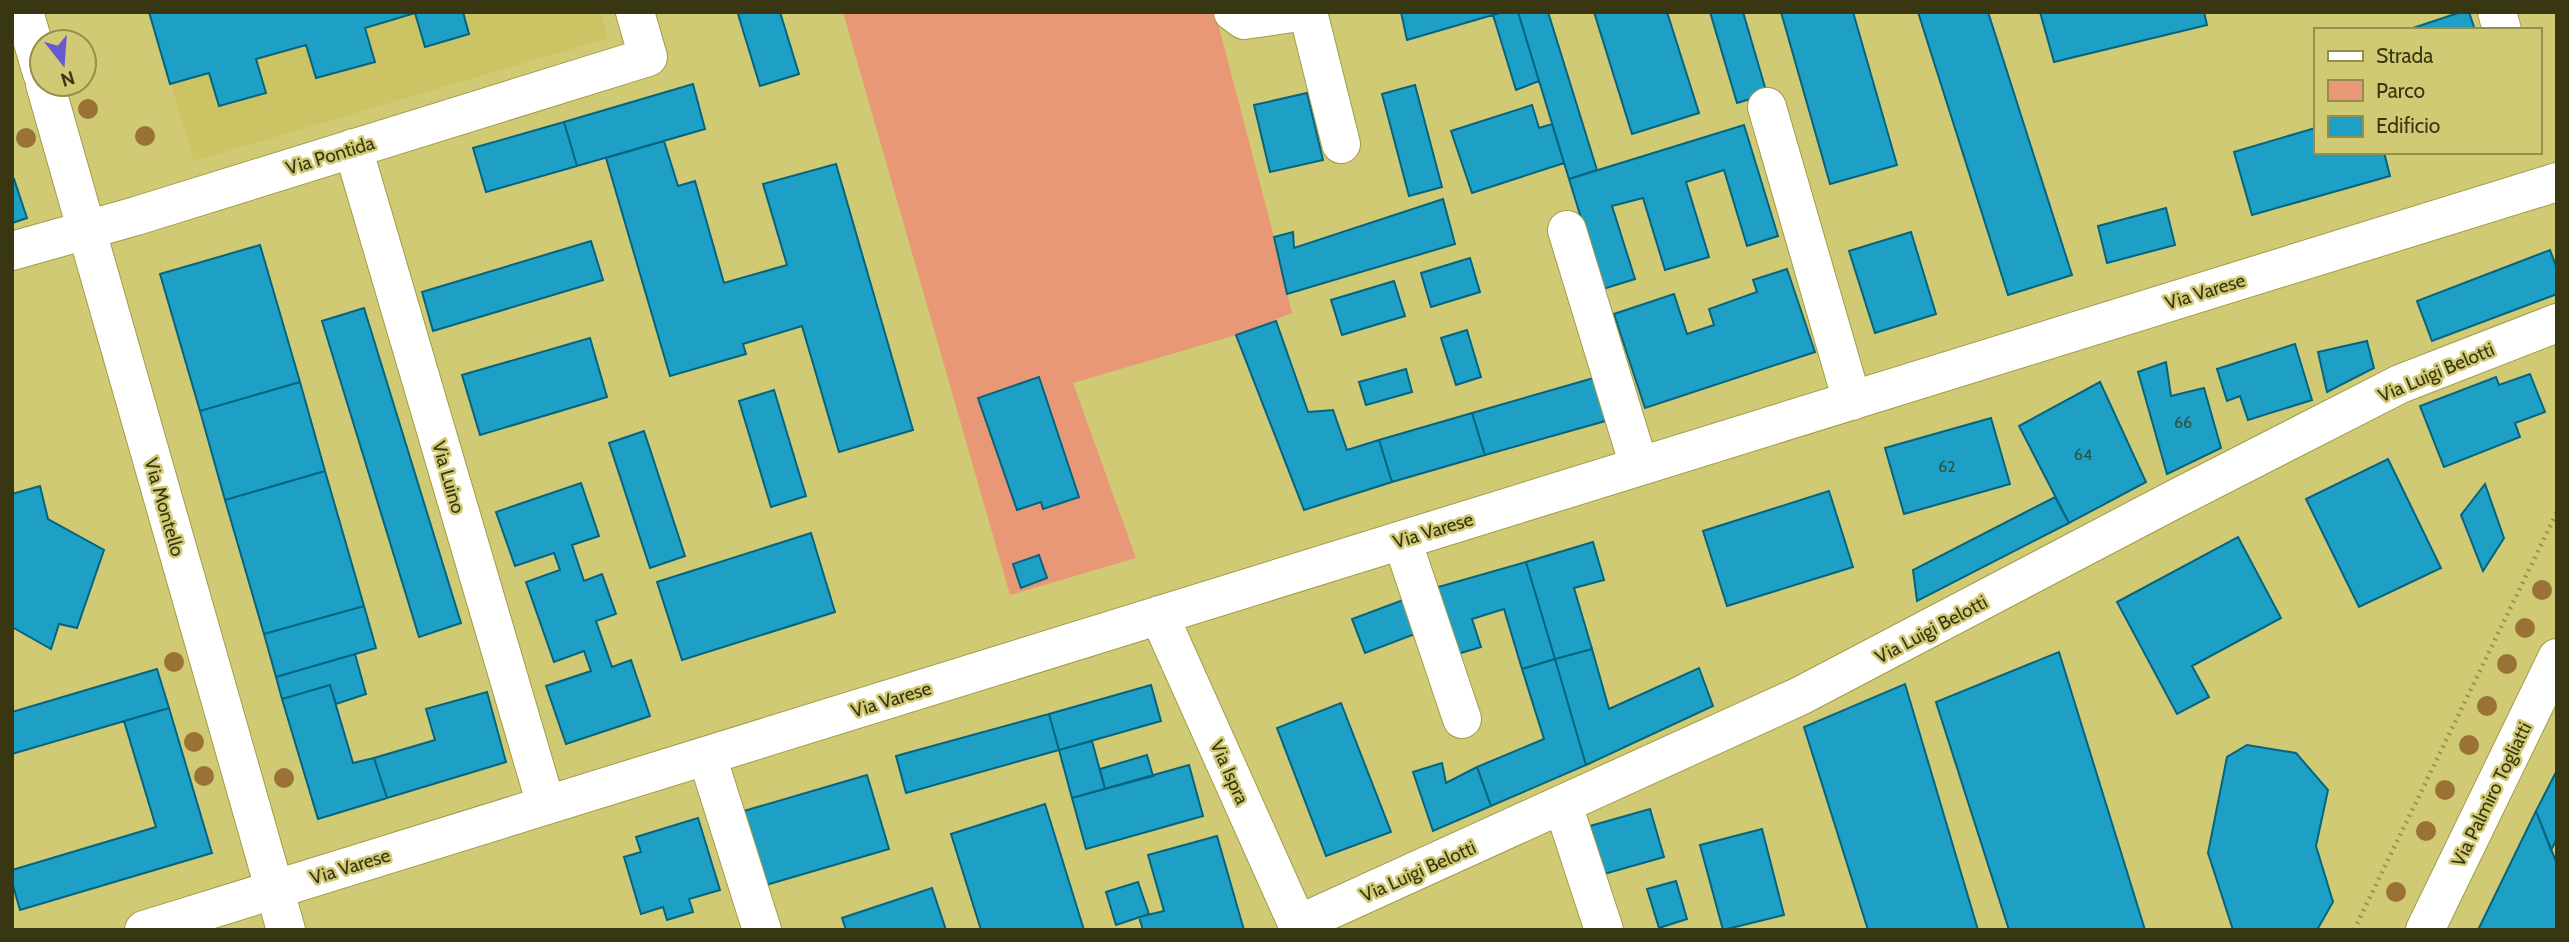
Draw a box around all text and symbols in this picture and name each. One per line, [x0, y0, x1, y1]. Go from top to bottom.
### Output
north arrow [28, 28, 98, 98]
legend [2314, 28, 2541, 154]
text: Strada [2376, 43, 2433, 68]
text: N [58, 66, 78, 92]
text: Parco [2376, 78, 2425, 103]
text: Edificio [2376, 113, 2440, 138]
street label: Via Pontida [283, 131, 377, 180]
street label: Via Varese [2162, 268, 2248, 315]
street label: Via Luigi Belotti [2375, 338, 2498, 407]
house number: 66 [2174, 413, 2192, 432]
street label: Via Luino [427, 438, 470, 516]
house number: 64 [2074, 445, 2092, 464]
street label: Via Montello [139, 455, 190, 559]
house number: 62 [1938, 457, 1956, 476]
street label: Via Varese [1390, 507, 1476, 554]
street label: Via Luigi Belotti [1871, 590, 1991, 669]
street label: Via Varese [848, 676, 934, 723]
street label: Via Palmiro Togliatti [2446, 718, 2536, 870]
street label: Via Ispra [1205, 736, 1254, 808]
street label: Via Luigi Belotti [1357, 836, 1480, 907]
street label: Via Varese [307, 843, 393, 890]

